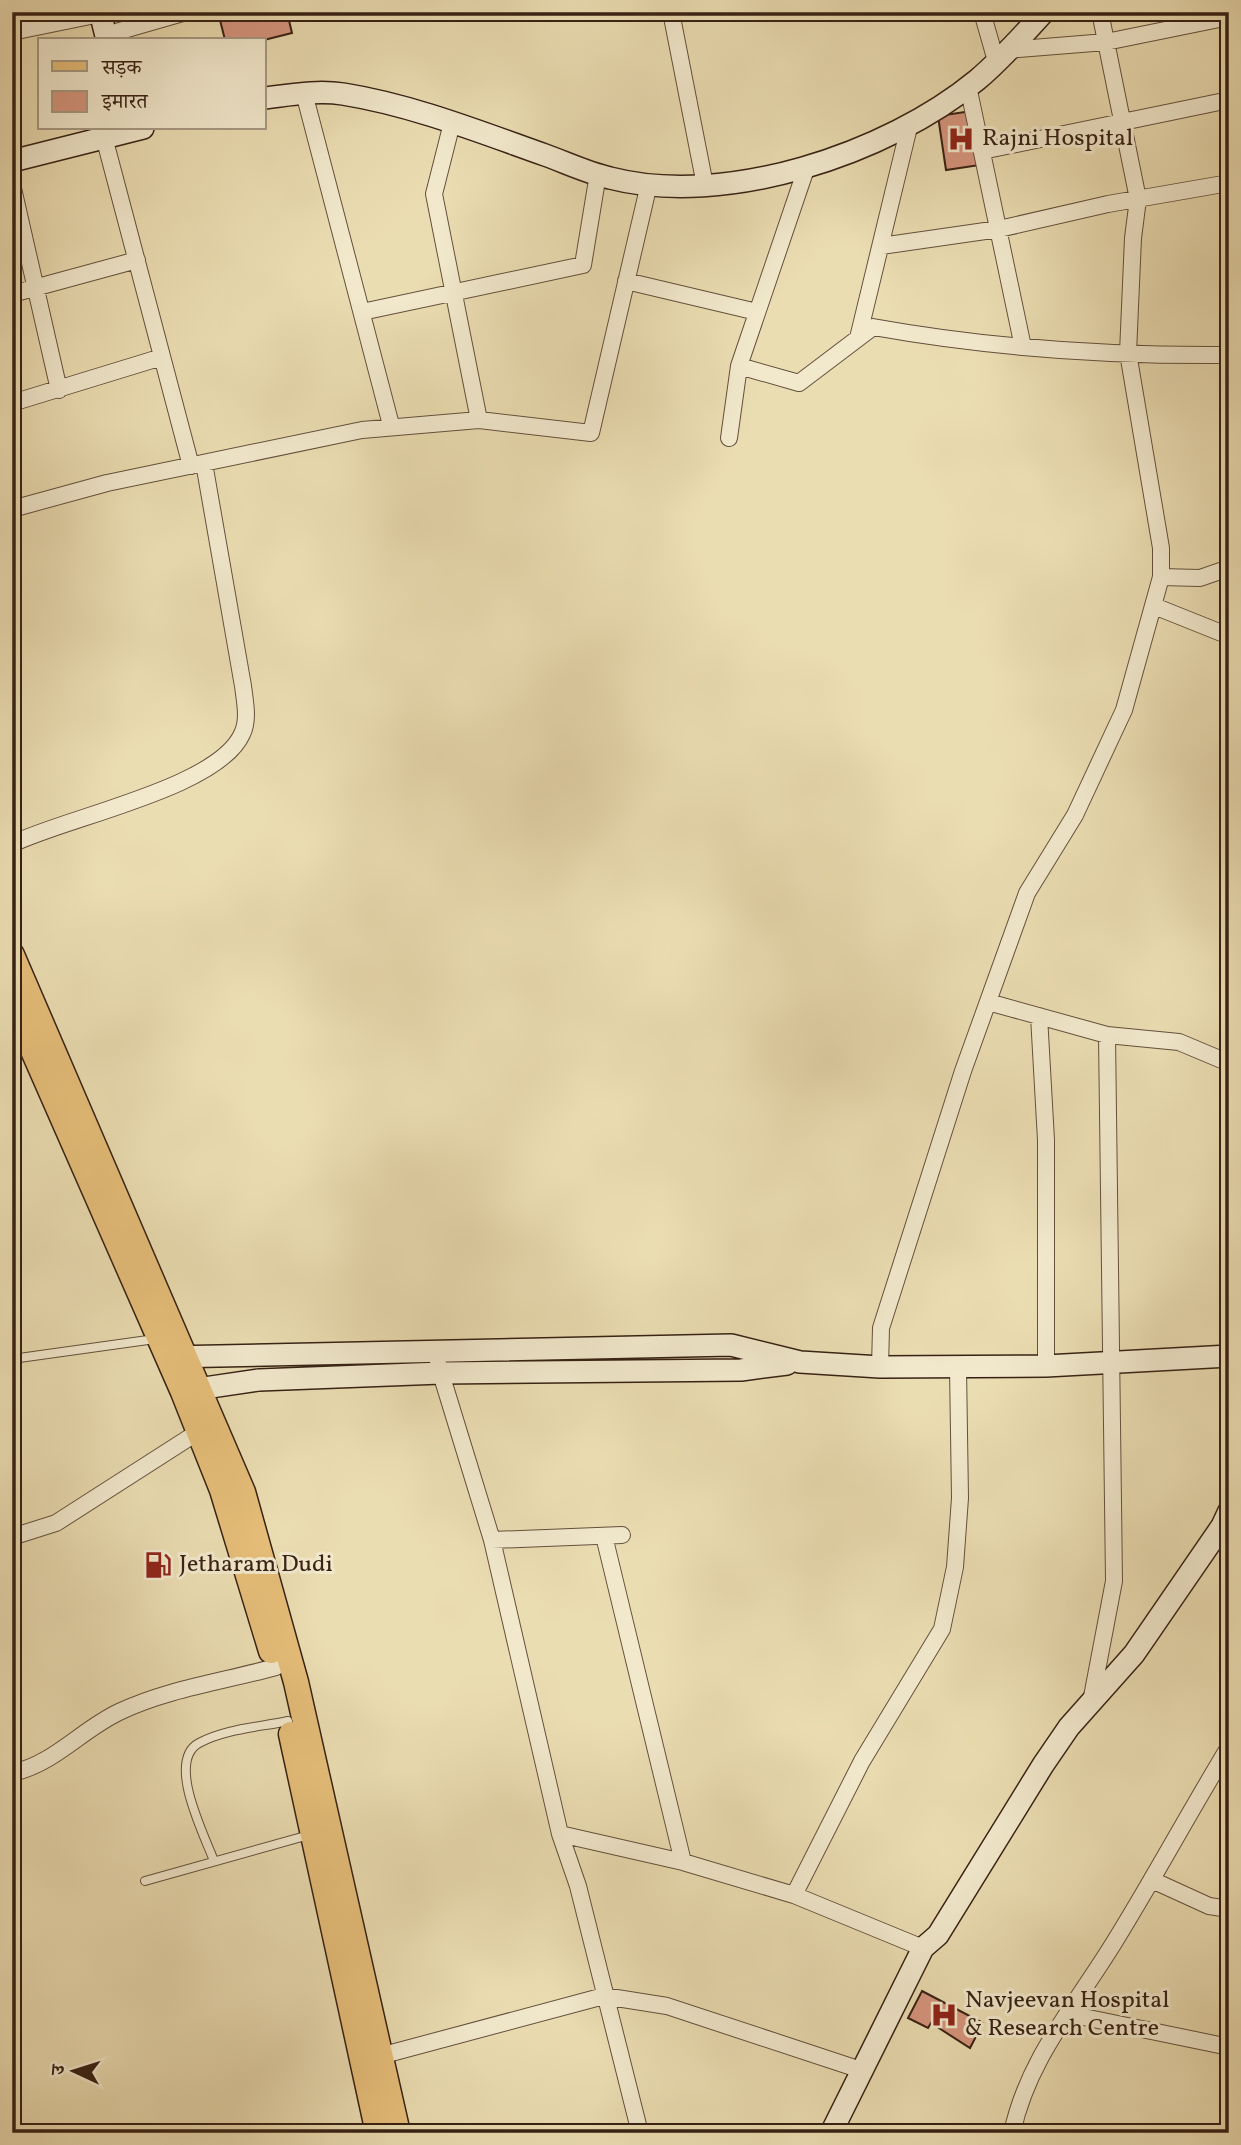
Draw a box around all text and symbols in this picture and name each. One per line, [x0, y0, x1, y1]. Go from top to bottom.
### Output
legend [38, 38, 266, 130]
text: सड़क [101, 54, 142, 83]
text: इमारत [101, 88, 149, 117]
place label: Rajni Hospital [982, 122, 1133, 156]
hospital icon: Rajni Hospital [946, 124, 976, 154]
place label: Jetharam Dudi [179, 1548, 333, 1582]
fuel station icon: Jetharam Dudi [143, 1550, 173, 1580]
place label: Navjeevan Hospital & Research Centre [965, 1984, 1169, 2046]
hospital icon: Navjeevan Hospital & Research Centre [929, 2000, 959, 2030]
north arrow [38, 2036, 108, 2106]
text: उ [46, 2063, 72, 2078]

